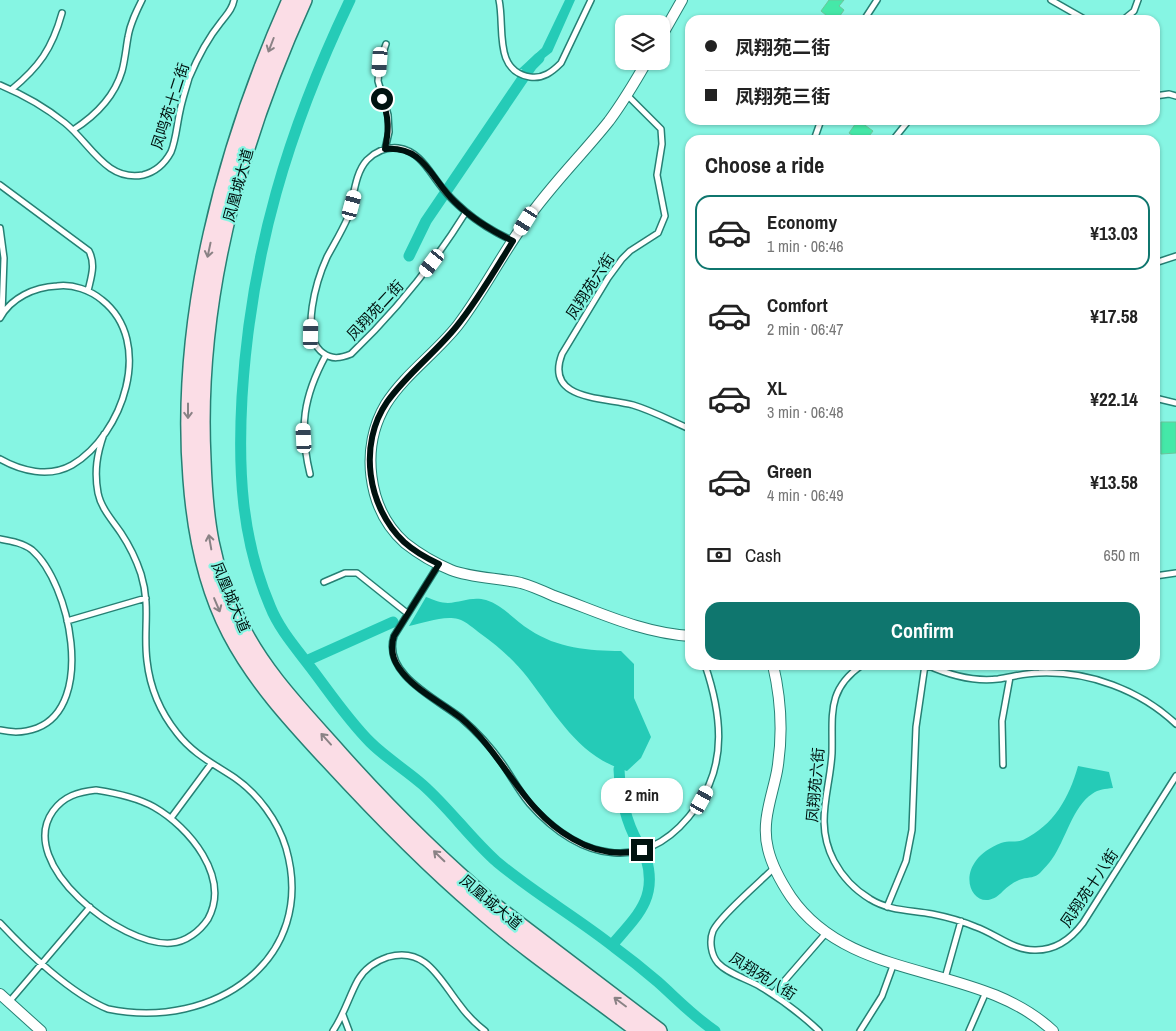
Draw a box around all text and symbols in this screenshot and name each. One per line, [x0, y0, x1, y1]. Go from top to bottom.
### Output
map controls [615, 15, 670, 70]
button: layers [615, 15, 670, 70]
text: 凤翔苑二街 [735, 34, 830, 60]
one-way arrow [266, 37, 275, 52]
car [371, 47, 388, 77]
street label: 凤鸣苑十二街 [146, 60, 194, 152]
text: 凤翔苑三街 [735, 83, 830, 109]
route start [371, 88, 393, 110]
street label: 凤凰城大道 [218, 146, 258, 224]
text: Choose a ride [705, 150, 824, 180]
car [340, 189, 363, 221]
car [511, 204, 540, 238]
text: Economy [767, 209, 837, 235]
icon: car [707, 210, 752, 255]
text: ¥13.03 [1090, 220, 1138, 246]
text: 1 min · 06:46 [767, 235, 844, 257]
one-way arrow [204, 242, 213, 258]
car [416, 247, 447, 279]
street label: 凤翔苑六街 [561, 249, 619, 323]
street label: 凤翔苑二街 [342, 275, 408, 345]
text: Comfort [767, 292, 828, 318]
icon: car [707, 293, 752, 338]
text: ¥17.58 [1090, 303, 1138, 329]
text: 2 min · 06:47 [767, 318, 844, 340]
car [303, 319, 318, 349]
text: XL [767, 375, 787, 401]
icon: car [707, 376, 752, 421]
text: ¥22.14 [1090, 386, 1138, 412]
text: 3 min · 06:48 [767, 401, 844, 423]
one-way arrow [183, 403, 193, 419]
car [295, 423, 312, 453]
text: Green [767, 458, 812, 484]
icon: car [707, 459, 752, 504]
text: ¥13.58 [1090, 469, 1138, 495]
text: 4 min · 06:49 [767, 484, 844, 506]
one-way arrow [205, 534, 215, 550]
icon: cash [705, 541, 733, 569]
text: Cash [745, 542, 781, 568]
text: 650 m [1104, 544, 1140, 566]
street label: 凤凰城大道 [207, 558, 255, 636]
one-way arrow [213, 597, 223, 612]
button: Confirm [705, 602, 1140, 660]
one-way arrow [321, 733, 332, 746]
street label: 凤翔苑六街 [801, 747, 829, 823]
callout: 2 min [601, 778, 683, 812]
car [688, 783, 715, 817]
text: 2 min [625, 784, 659, 806]
route end [631, 839, 653, 861]
street label: 凤翔苑十八街 [1055, 845, 1123, 931]
one-way arrow [433, 850, 446, 862]
street label: 凤凰城大道 [456, 870, 526, 934]
street label: 凤翔苑八街 [726, 947, 800, 1005]
one-way arrow [613, 997, 627, 1007]

